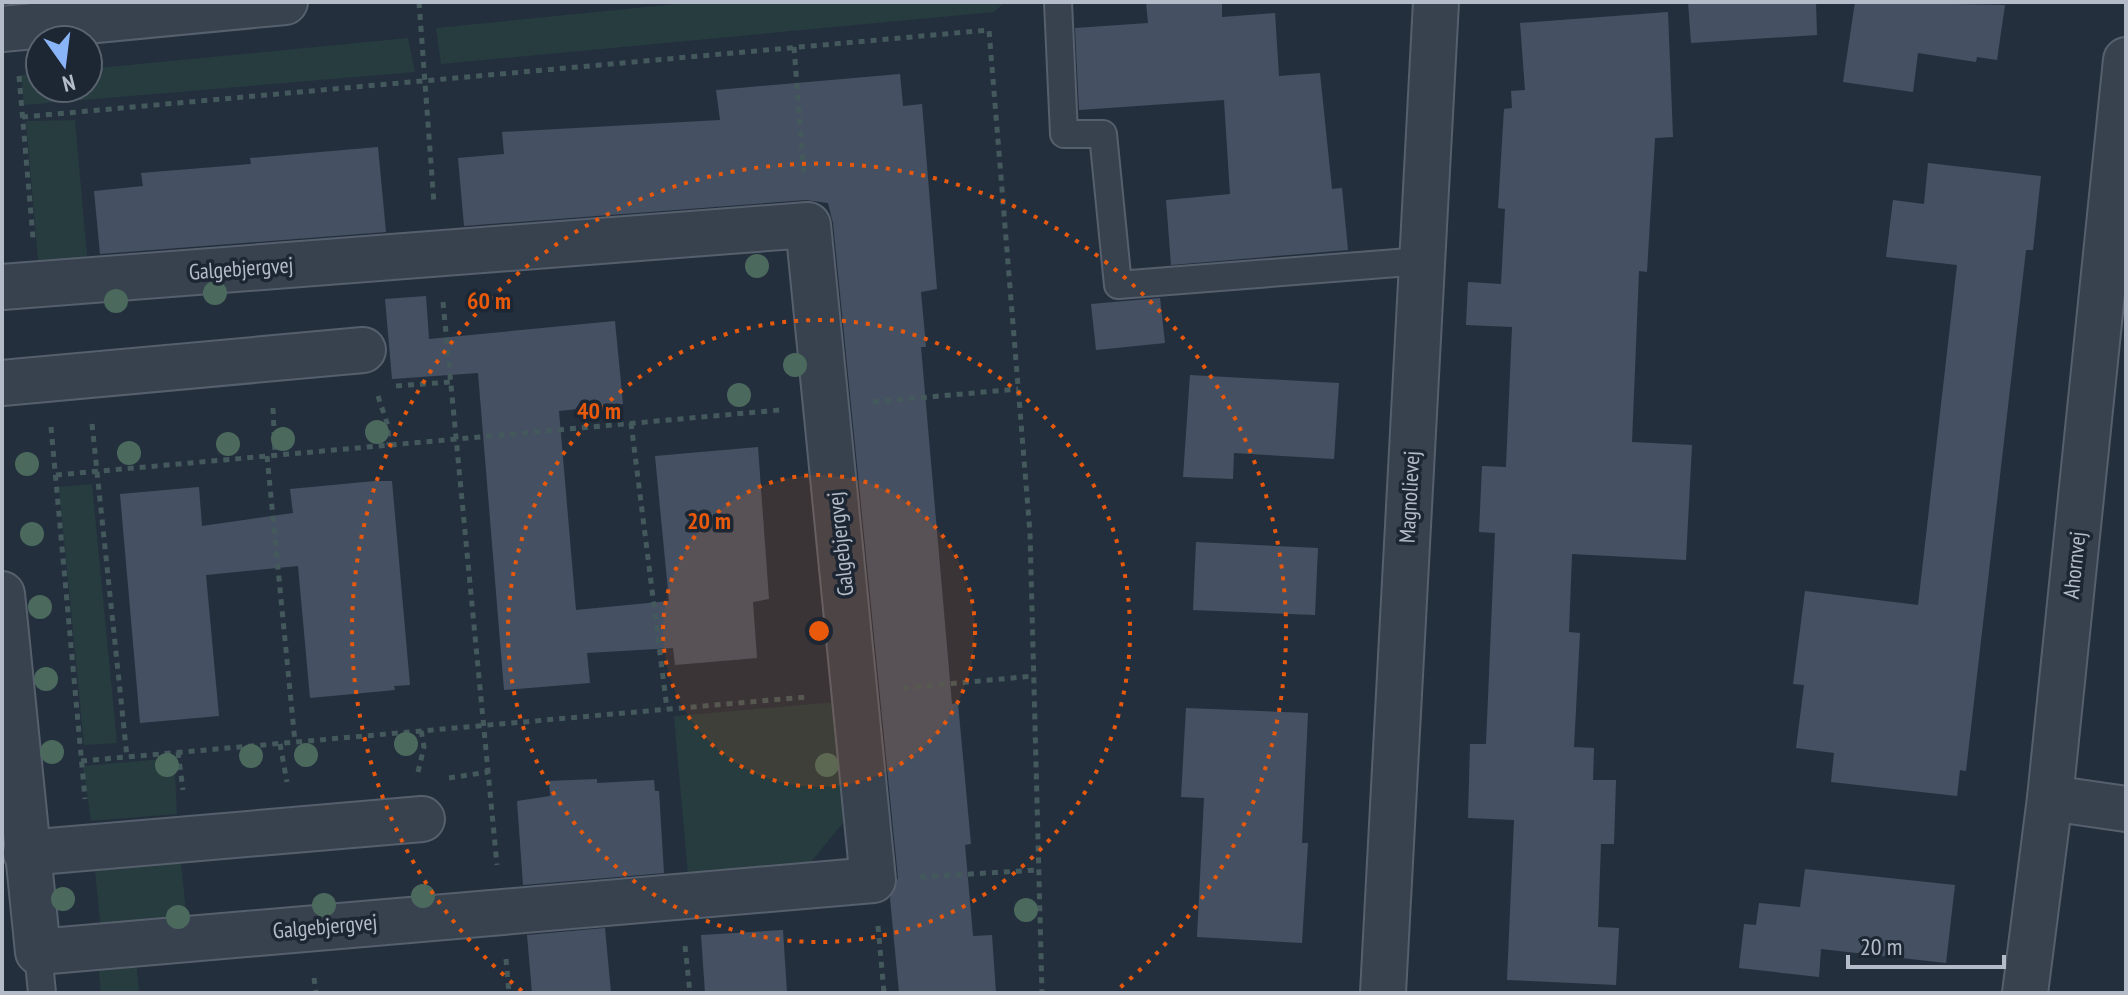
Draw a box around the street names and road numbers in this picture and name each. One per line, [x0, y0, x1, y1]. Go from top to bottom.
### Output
street label: Galgebjergvej [188, 250, 294, 286]
street label: Magnolievej [1393, 450, 1425, 544]
street label: Galgebjergvej [821, 491, 859, 597]
street label: Ahornvej [2057, 530, 2091, 600]
street label: Galgebjergvej [272, 907, 378, 945]

